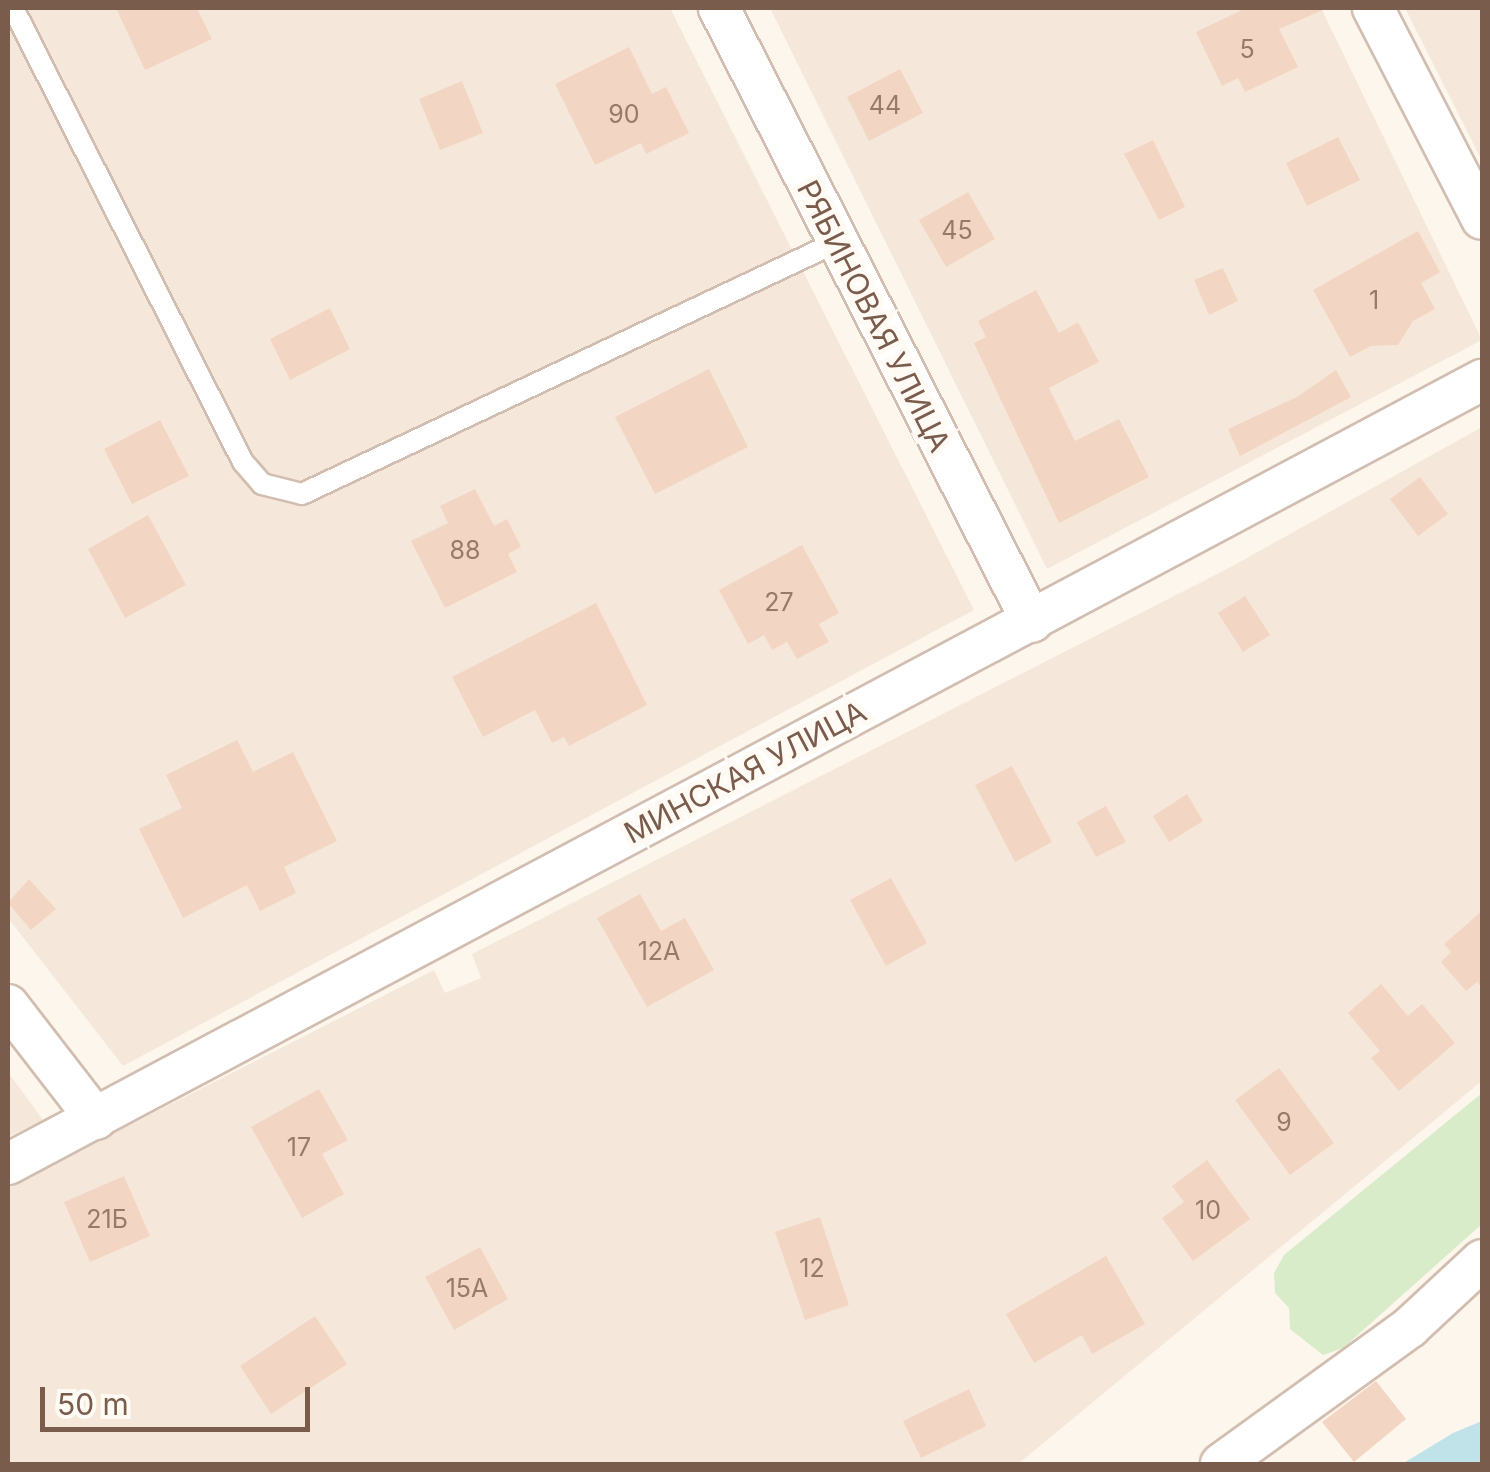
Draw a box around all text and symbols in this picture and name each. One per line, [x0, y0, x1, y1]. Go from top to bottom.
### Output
house number: 5 [1239, 34, 1255, 64]
house number: 44 [869, 90, 901, 120]
house number: 90 [608, 99, 640, 129]
street label: РЯБИНОВАЯ УЛИЦА [790, 174, 958, 458]
house number: 45 [941, 215, 973, 245]
house number: 1 [1369, 285, 1379, 315]
house number: 88 [450, 535, 480, 565]
house number: 27 [764, 587, 794, 617]
street label: МИНСКАЯ УЛИЦА [618, 693, 872, 851]
house number: 12А [638, 936, 680, 966]
house number: 9 [1276, 1107, 1292, 1137]
house number: 17 [287, 1132, 311, 1162]
house number: 10 [1195, 1195, 1221, 1225]
house number: 21Б [86, 1204, 128, 1234]
house number: 12 [799, 1253, 825, 1283]
house number: 15А [446, 1273, 488, 1303]
scale bar [45, 1367, 315, 1429]
text: 50 m [57, 1386, 129, 1422]

